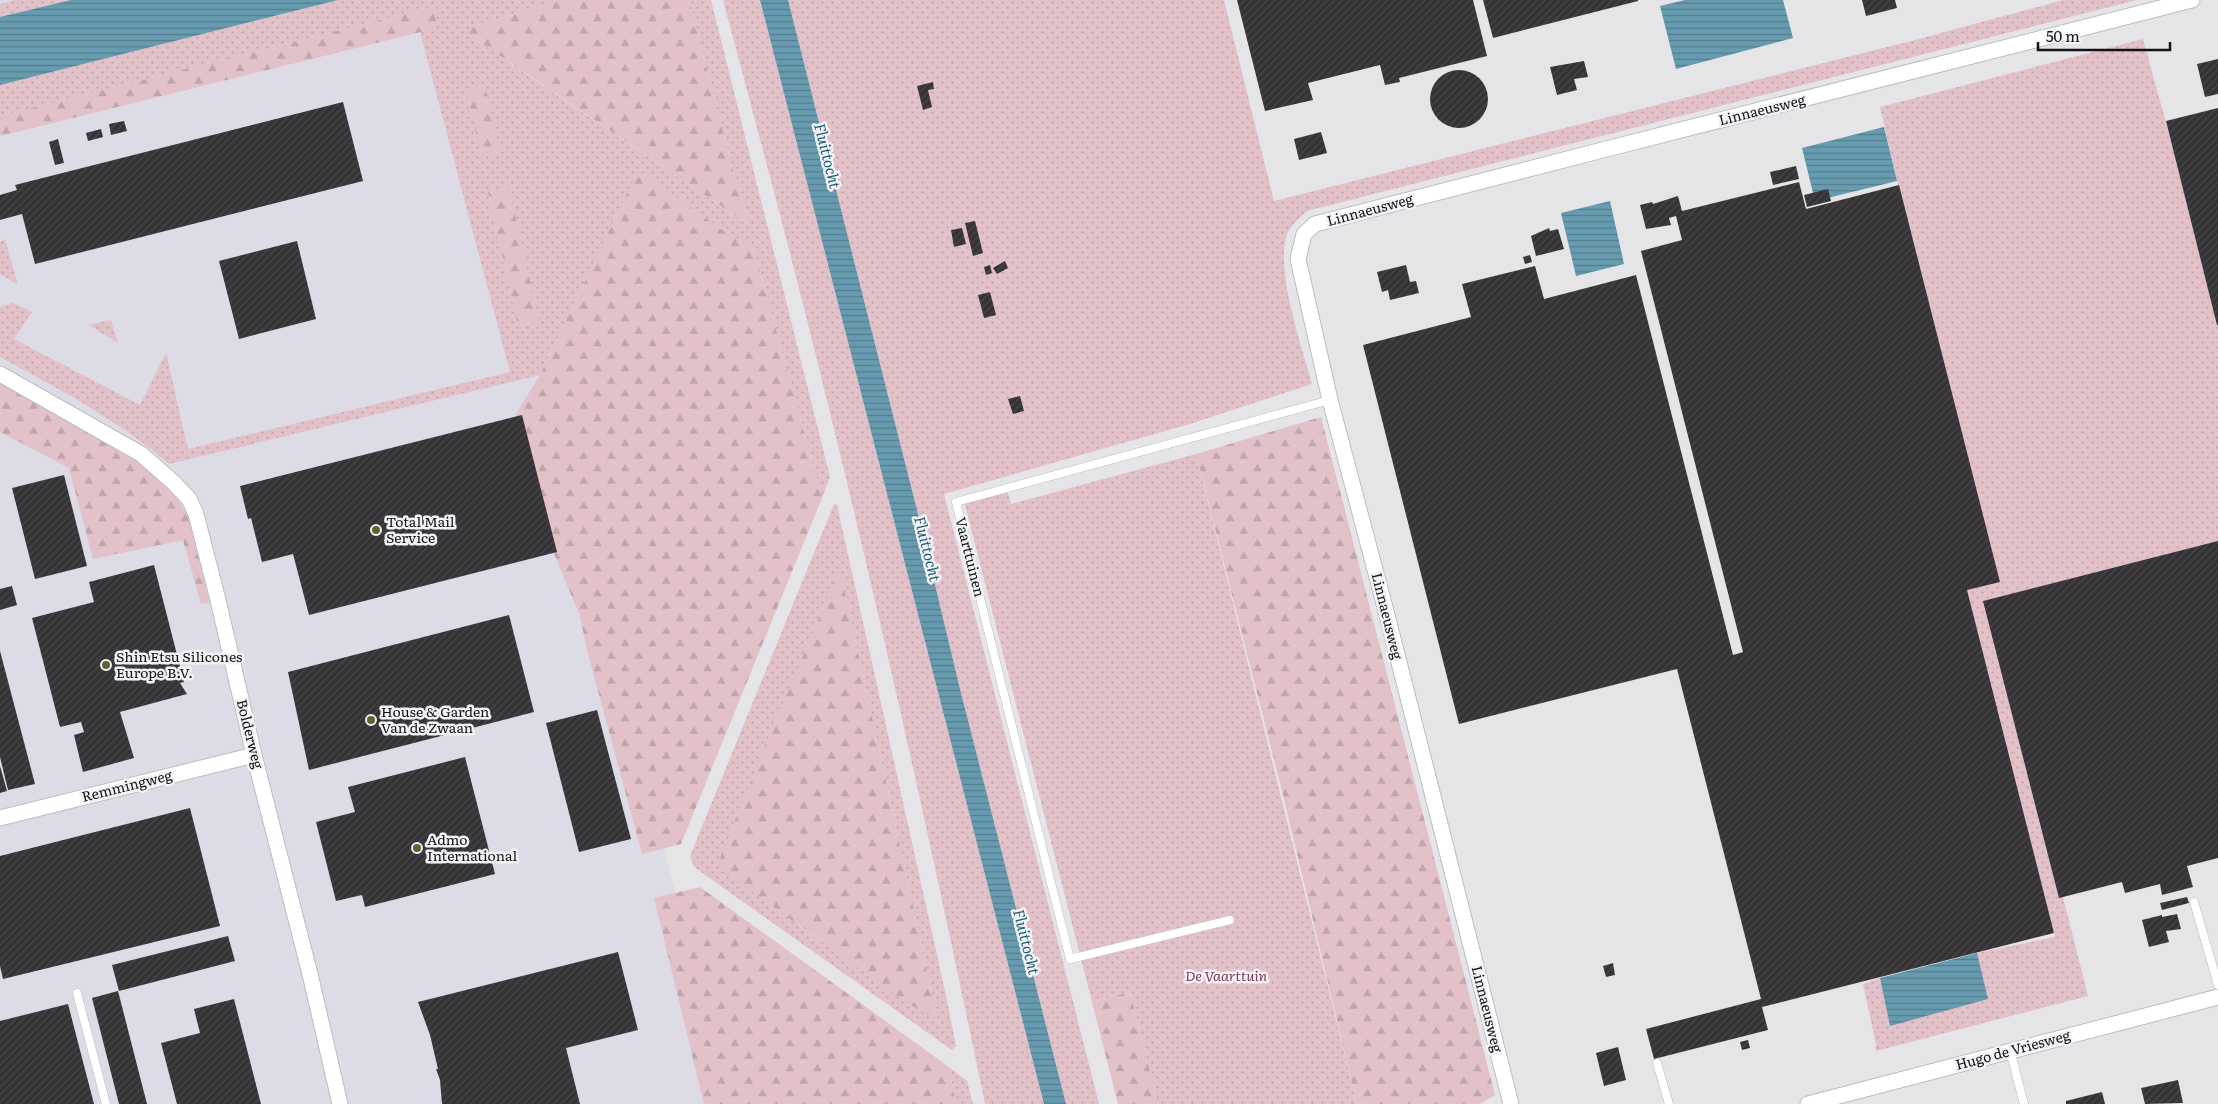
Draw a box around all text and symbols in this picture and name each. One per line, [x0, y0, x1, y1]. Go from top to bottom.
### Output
scale bar [2038, 20, 2170, 52]
text: 50 m [2046, 24, 2080, 47]
street label: Linnaeusweg [1716, 89, 1807, 129]
water label: Fluittocht [809, 121, 848, 191]
street label: Linnaeusweg [1324, 188, 1415, 230]
place label: Total Mail Service [386, 511, 455, 547]
water label: Fluittocht [909, 514, 948, 584]
street label: Vaarttuinen [951, 515, 990, 599]
marker: Total Mail Service [370, 524, 382, 536]
street label: Linnaeusweg [1368, 570, 1408, 661]
place label: Shin Etsu Silicones Europe B.V. [116, 646, 242, 682]
marker: Shin Etsu Silicones Europe B.V. [100, 659, 112, 671]
street label: Bolderweg [233, 697, 269, 771]
place label: House & Garden Van de Zwaan [381, 701, 489, 737]
marker: House & Garden Van de Zwaan [365, 714, 377, 726]
street label: Remmingweg [79, 764, 174, 806]
place label: Admo International [427, 829, 517, 865]
marker: Admo International [411, 842, 423, 854]
water label: Fluittocht [1008, 907, 1047, 977]
street label: Linnaeusweg [1468, 963, 1508, 1054]
park label: De Vaarttuin [1185, 965, 1268, 985]
street label: Hugo de Vriesweg [1953, 1024, 2073, 1074]

